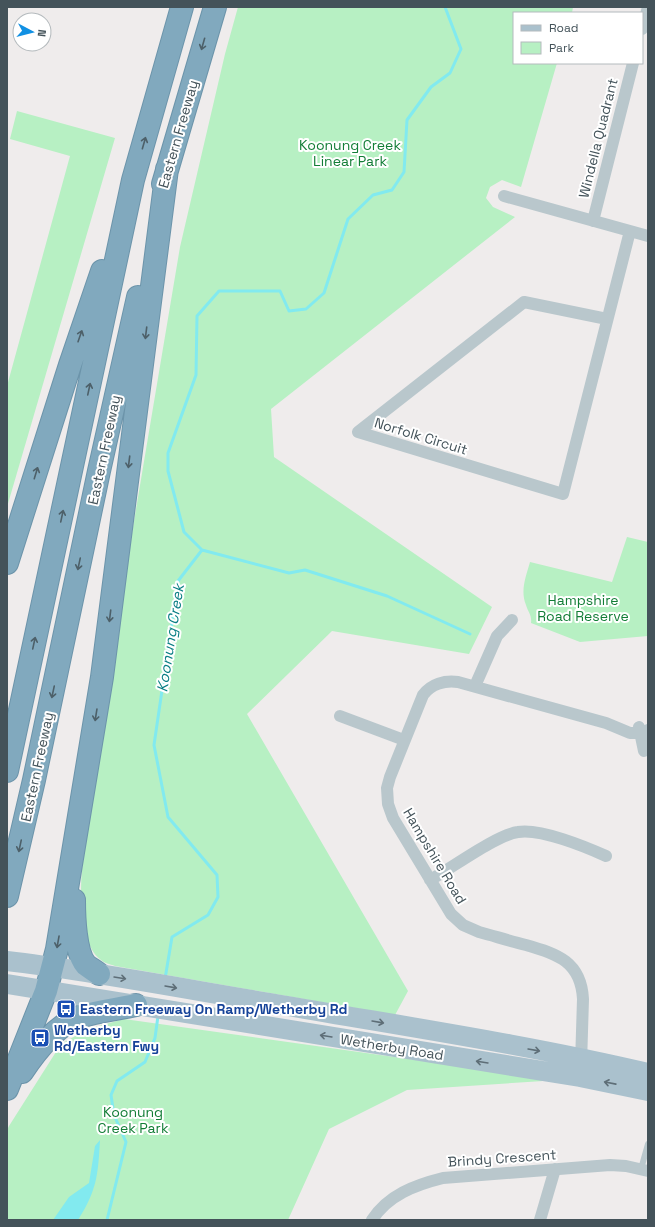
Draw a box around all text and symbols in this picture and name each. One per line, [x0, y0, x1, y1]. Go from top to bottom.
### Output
north arrow [12, 12, 52, 52]
legend [513, 12, 643, 64]
text: Road [549, 20, 578, 36]
text: N [35, 29, 49, 38]
one-way arrow [199, 38, 207, 51]
text: Park [549, 40, 574, 56]
street label: Windella Quadrant [574, 76, 622, 200]
street label: Eastern Freeway [154, 78, 202, 190]
one-way arrow [140, 136, 148, 149]
park label: Koonung Creek Linear Park [299, 136, 401, 170]
one-way arrow [142, 326, 150, 339]
one-way arrow [76, 330, 84, 342]
one-way arrow [85, 383, 93, 396]
street label: Eastern Freeway [84, 394, 124, 506]
street label: Norfolk Circuit [372, 413, 470, 459]
one-way arrow [126, 455, 133, 468]
one-way arrow [32, 467, 40, 479]
one-way arrow [58, 510, 66, 523]
one-way arrow [75, 558, 83, 571]
water label: Koonung Creek [152, 581, 188, 693]
park label: Hampshire Road Reserve [537, 591, 629, 625]
one-way arrow [106, 609, 114, 622]
one-way arrow [31, 637, 39, 650]
one-way arrow [48, 685, 56, 698]
one-way arrow [92, 708, 100, 721]
street label: Eastern Freeway [17, 711, 57, 823]
street label: Hampshire Road [399, 805, 471, 907]
one-way arrow [15, 839, 23, 852]
one-way arrow [54, 935, 62, 948]
one-way arrow [113, 974, 126, 982]
one-way arrow [164, 983, 177, 991]
bus stop icon: Eastern Freeway On Ramp/Wetherby Rd [55, 998, 77, 1020]
place label: Eastern Freeway On Ramp/Wetherby Rd [80, 1000, 347, 1018]
one-way arrow [371, 1018, 384, 1026]
place label: Wetherby Rd/Eastern Fwy [54, 1021, 159, 1055]
bus stop icon: Wetherby Rd/Eastern Fwy [29, 1027, 51, 1049]
street label: Wetherby Road [339, 1030, 445, 1064]
one-way arrow [320, 1032, 333, 1040]
one-way arrow [527, 1046, 540, 1054]
one-way arrow [476, 1058, 489, 1066]
one-way arrow [604, 1079, 617, 1087]
park label: Koonung Creek Park [98, 1103, 169, 1137]
street label: Brindy Crescent [447, 1145, 557, 1171]

